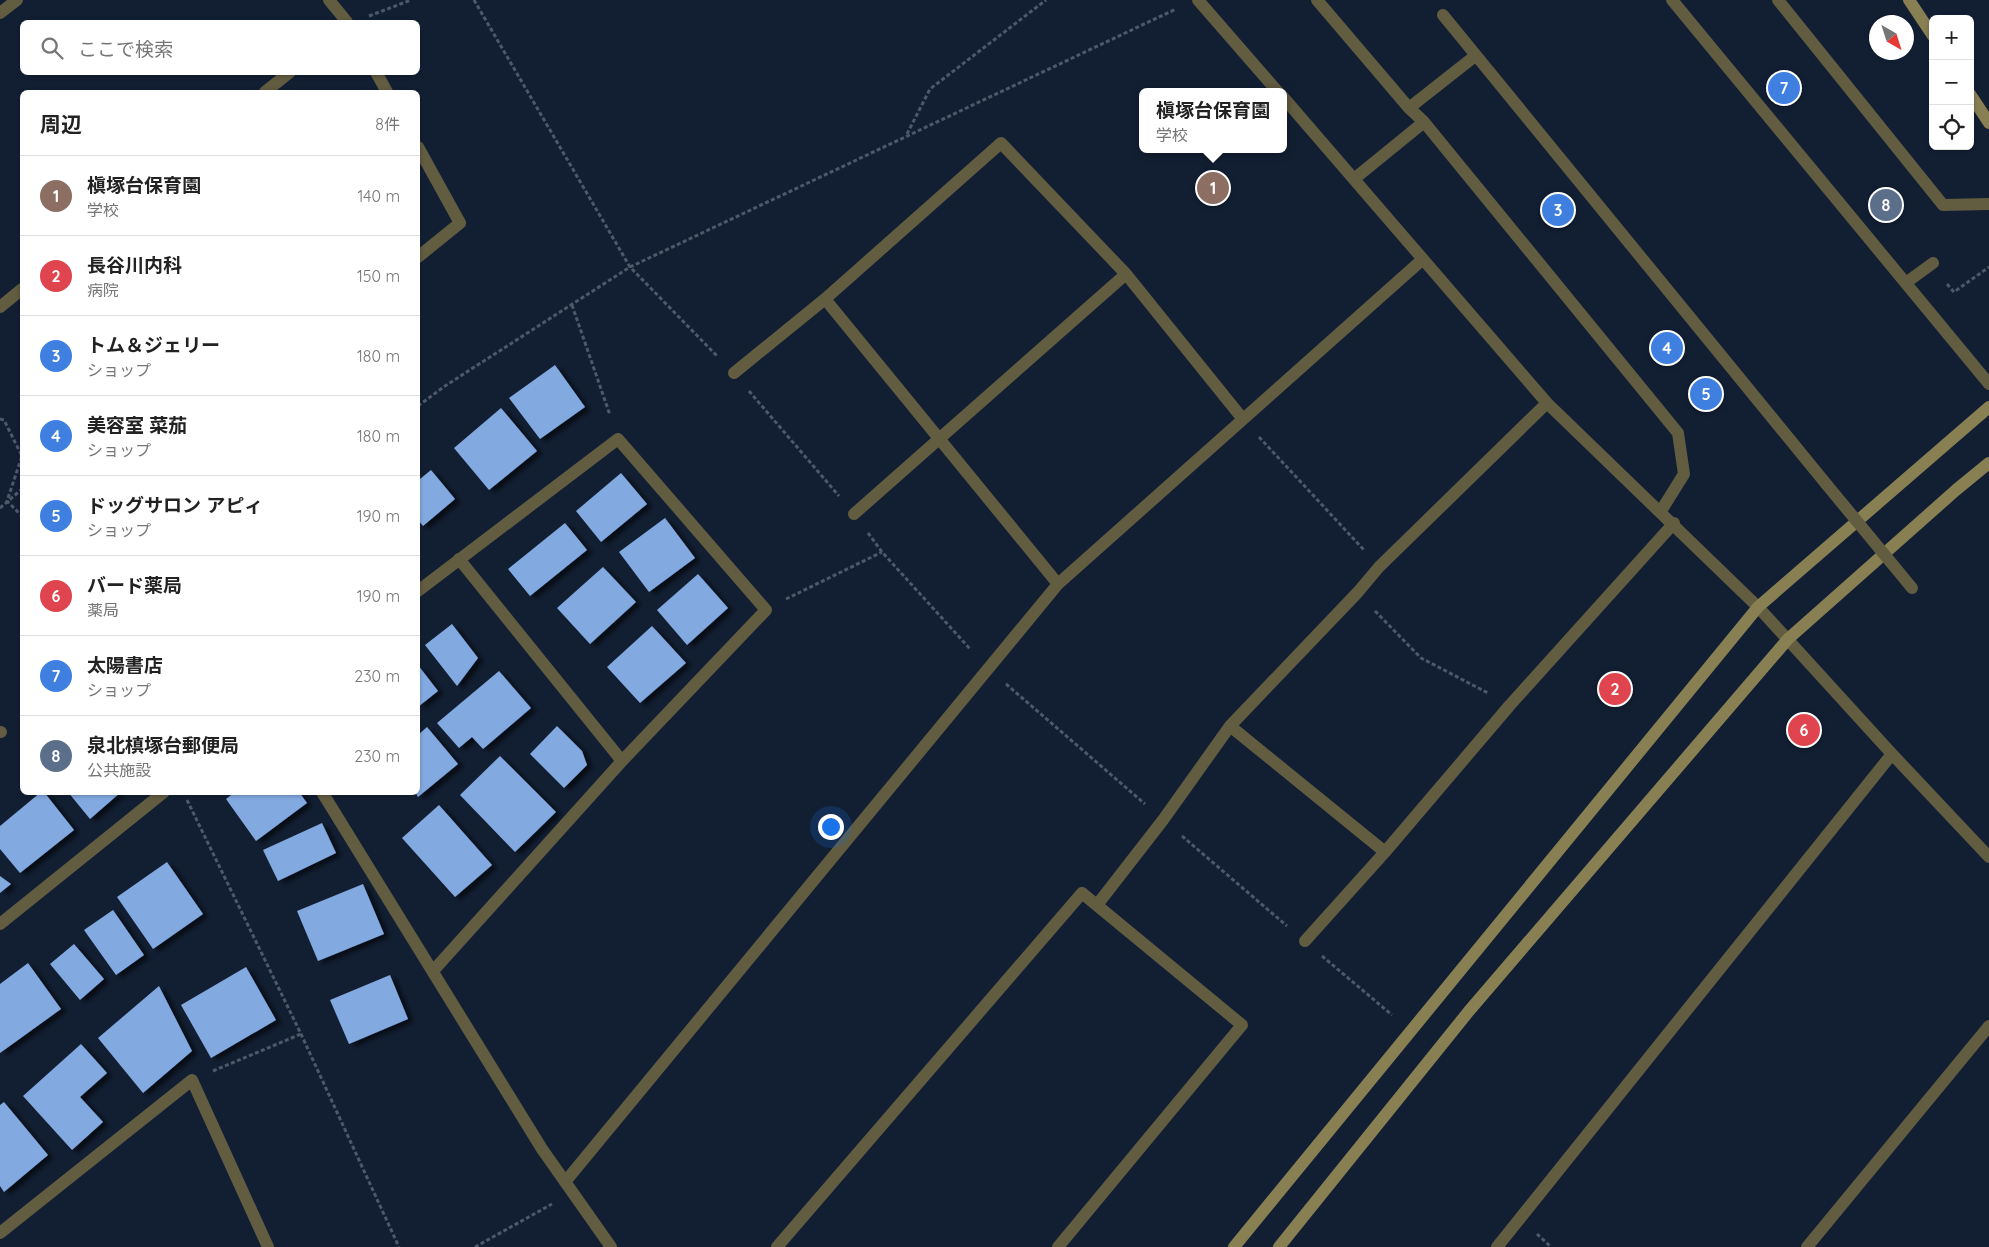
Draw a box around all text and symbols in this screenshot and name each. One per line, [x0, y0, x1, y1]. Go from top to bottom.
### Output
north arrow [1869, 15, 1914, 60]
map controls [1929, 15, 1974, 150]
button: + [1929, 15, 1974, 60]
search box [20, 20, 420, 75]
icon: search [38, 34, 66, 62]
text: ここで検索 [78, 37, 173, 61]
button: − [1929, 60, 1974, 105]
pin: 7 [1768, 69, 1800, 107]
popup [1139, 88, 1287, 153]
text: 槇塚台保育園 [1156, 98, 1270, 122]
button: locate [1929, 105, 1974, 150]
text: 周辺 [40, 111, 82, 137]
text: 8件 [375, 114, 400, 134]
text: 学校 [1156, 125, 1188, 145]
pin: 1 [1197, 169, 1229, 207]
text: 槇塚台保育園 [87, 173, 201, 197]
text: 1 [53, 186, 59, 206]
text: 140 m [357, 186, 400, 206]
pin: 8 [1870, 186, 1902, 224]
pin: 3 [1542, 191, 1574, 229]
text: 学校 [87, 200, 119, 220]
text: 長谷川内科 [87, 253, 182, 277]
text: 2 [51, 266, 61, 286]
text: 150 m [357, 266, 400, 286]
text: 病院 [87, 280, 119, 300]
pin: 4 [1651, 329, 1683, 367]
text: トム＆ジェリー [87, 333, 220, 357]
text: 3 [52, 346, 60, 366]
text: 180 m [357, 346, 400, 366]
text: ショップ [87, 360, 151, 380]
pin: 5 [1690, 375, 1722, 413]
text: 美容室 菜茄 [87, 413, 187, 437]
text: 4 [51, 426, 61, 446]
text: 180 m [357, 426, 400, 446]
text: ショップ [87, 440, 151, 460]
text: ドッグサロン アピィ [87, 493, 263, 517]
text: 5 [51, 506, 61, 526]
text: 190 m [357, 506, 400, 526]
text: ショップ [87, 520, 151, 540]
text: バード薬局 [87, 573, 182, 597]
text: 6 [52, 586, 60, 606]
text: 190 m [357, 586, 400, 606]
text: 薬局 [87, 600, 119, 620]
text: 太陽書店 [87, 653, 163, 677]
text: 7 [52, 666, 60, 686]
text: 230 m [354, 666, 400, 686]
pin: 2 [1599, 670, 1631, 708]
text: ショップ [87, 680, 151, 700]
pin: 6 [1788, 711, 1820, 749]
text: 泉北槙塚台郵便局 [87, 733, 239, 757]
text: 8 [52, 746, 60, 766]
text: 230 m [354, 746, 400, 766]
text: 公共施設 [87, 760, 151, 780]
your location [818, 814, 844, 840]

